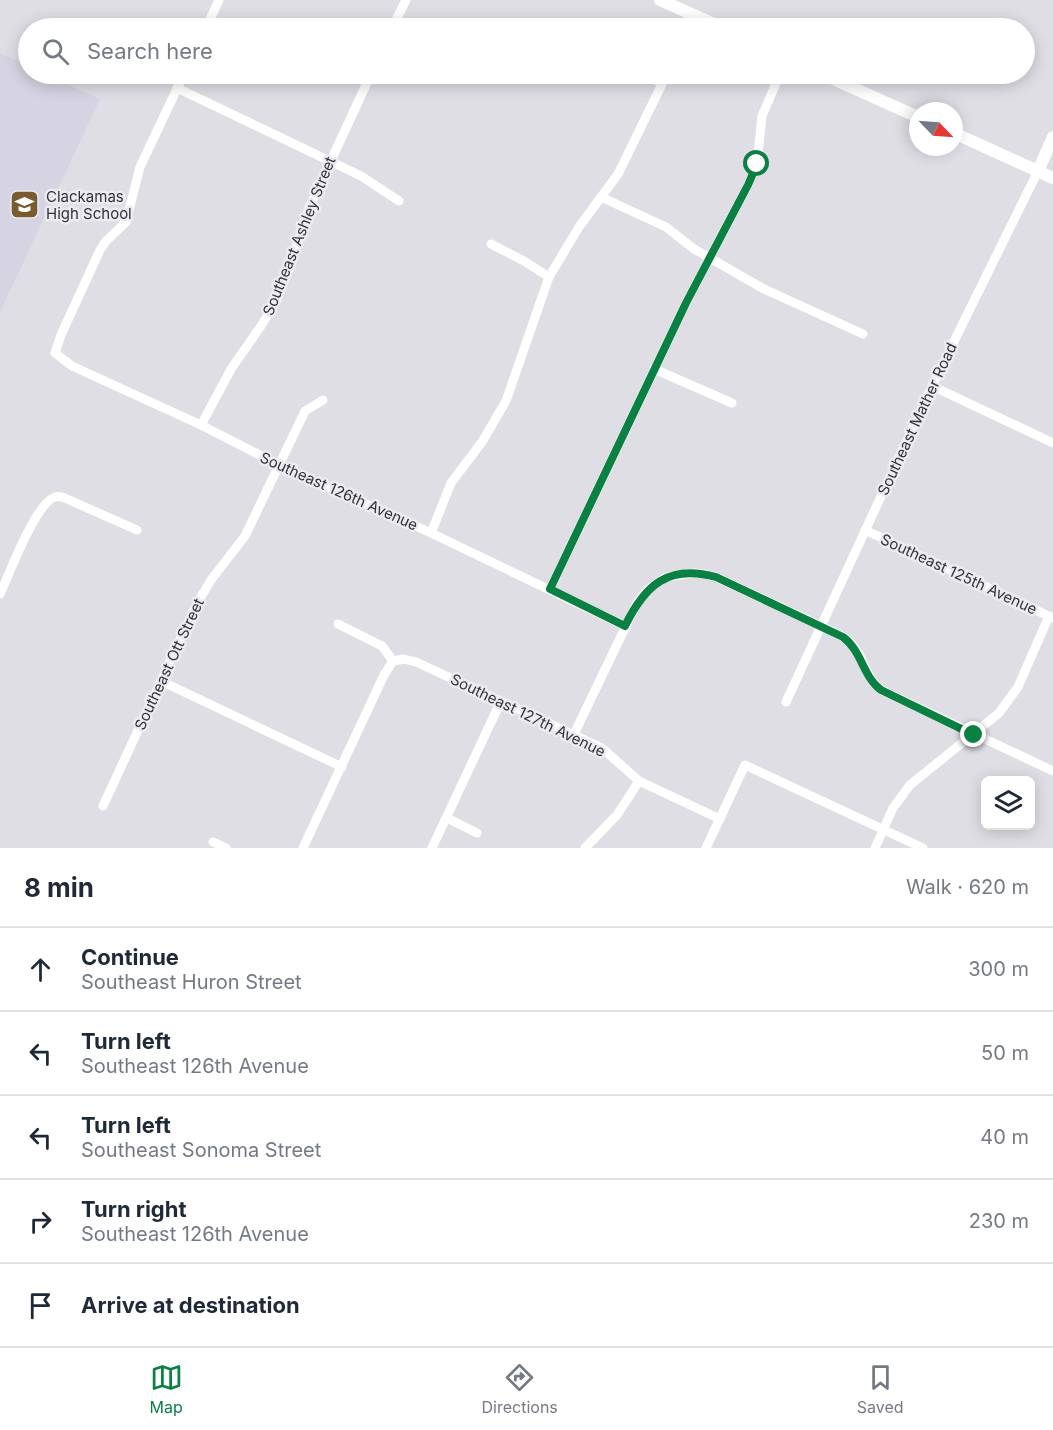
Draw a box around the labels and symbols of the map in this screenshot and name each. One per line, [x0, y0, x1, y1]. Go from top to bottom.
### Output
north arrow [909, 102, 963, 156]
route start [743, 150, 769, 176]
street label: Southeast Ashley Street [258, 154, 340, 318]
place label: Clackamas High School [46, 187, 132, 223]
school or university icon: Clackamas High School [9, 189, 41, 221]
street label: Southeast Mather Road [873, 340, 961, 498]
street label: Southeast 126th Avenue [257, 448, 421, 534]
street label: Southeast 125th Avenue [878, 529, 1040, 619]
street label: Southeast Ott Street [130, 595, 208, 733]
street label: Southeast 127th Avenue [447, 669, 609, 761]
route end [960, 721, 986, 747]

